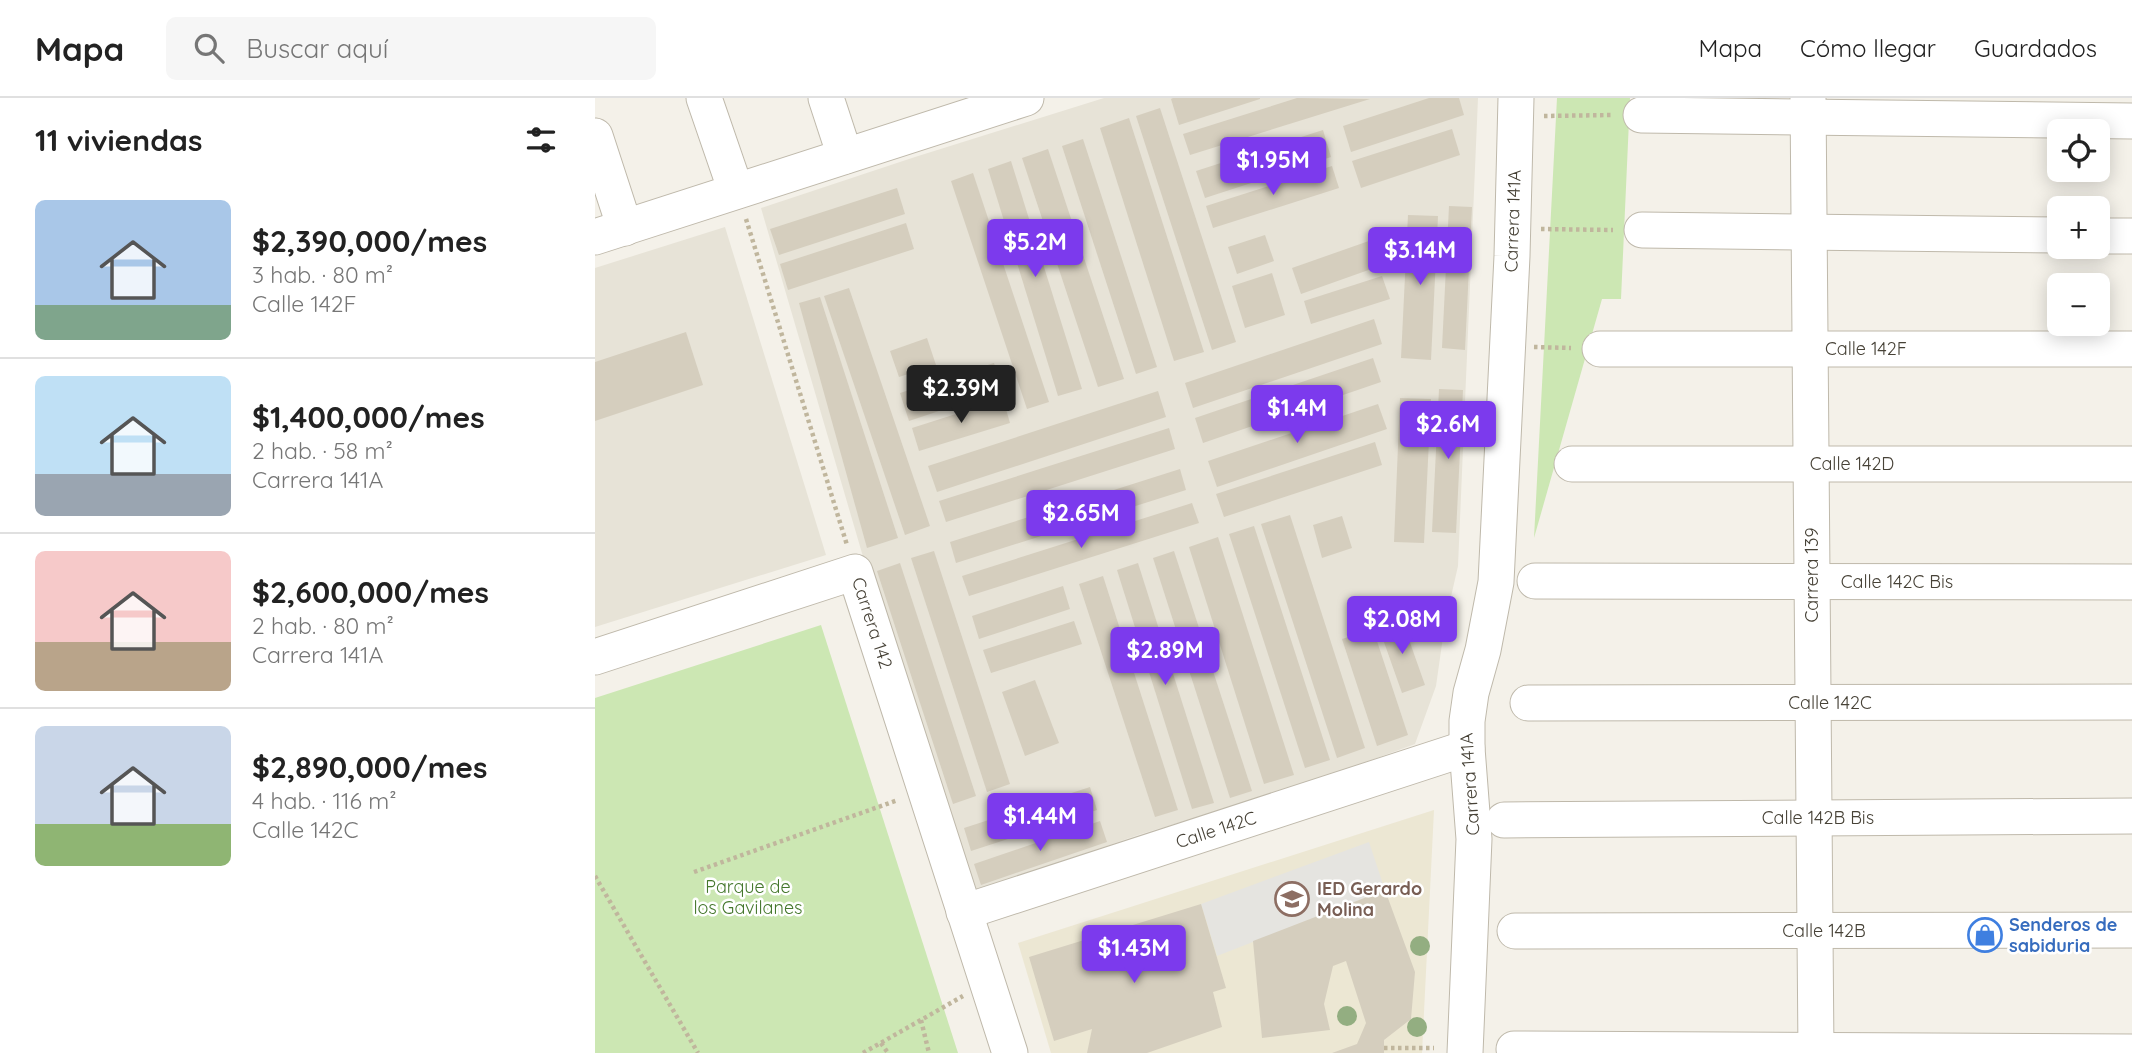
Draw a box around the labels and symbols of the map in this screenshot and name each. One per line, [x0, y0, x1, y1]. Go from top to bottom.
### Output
pin: $1.95M [1216, 138, 1330, 197]
street label: Carrera 141A [1499, 169, 1526, 273]
pin: $5.2M [986, 220, 1084, 279]
pin: $3.14M [1363, 228, 1477, 287]
street label: Calle 142F [1825, 337, 1907, 360]
pin: $2.39M [904, 366, 1018, 425]
pin: $1.4M [1248, 386, 1346, 445]
pin: $2.6M [1399, 402, 1497, 461]
street label: Calle 142D [1810, 452, 1894, 475]
pin: $2.65M [1024, 490, 1138, 550]
street label: Carrera 139 [1800, 528, 1823, 622]
street label: Calle 142C Bis [1841, 570, 1953, 593]
street label: Carrera 142 [847, 574, 898, 671]
pin: $2.08M [1345, 596, 1459, 656]
pin: $2.89M [1108, 628, 1222, 687]
street label: Calle 142C [1788, 691, 1872, 714]
street label: Carrera 141A [1454, 732, 1485, 836]
pin: $1.44M [983, 794, 1097, 853]
street label: Calle 142C [1173, 806, 1259, 853]
street label: Calle 142B Bis [1762, 806, 1874, 829]
park label: Parque de los Gavilanes [693, 875, 803, 919]
place label: IED Gerardo Molina [1317, 877, 1422, 921]
school or university icon: IED Gerardo Molina [1273, 880, 1311, 918]
place label: Senderos de sabiduria [2009, 913, 2117, 957]
shop icon: Senderos de sabiduria [1966, 916, 2004, 954]
street label: Calle 142B [1782, 919, 1866, 942]
pin: $1.43M [1077, 926, 1191, 985]

